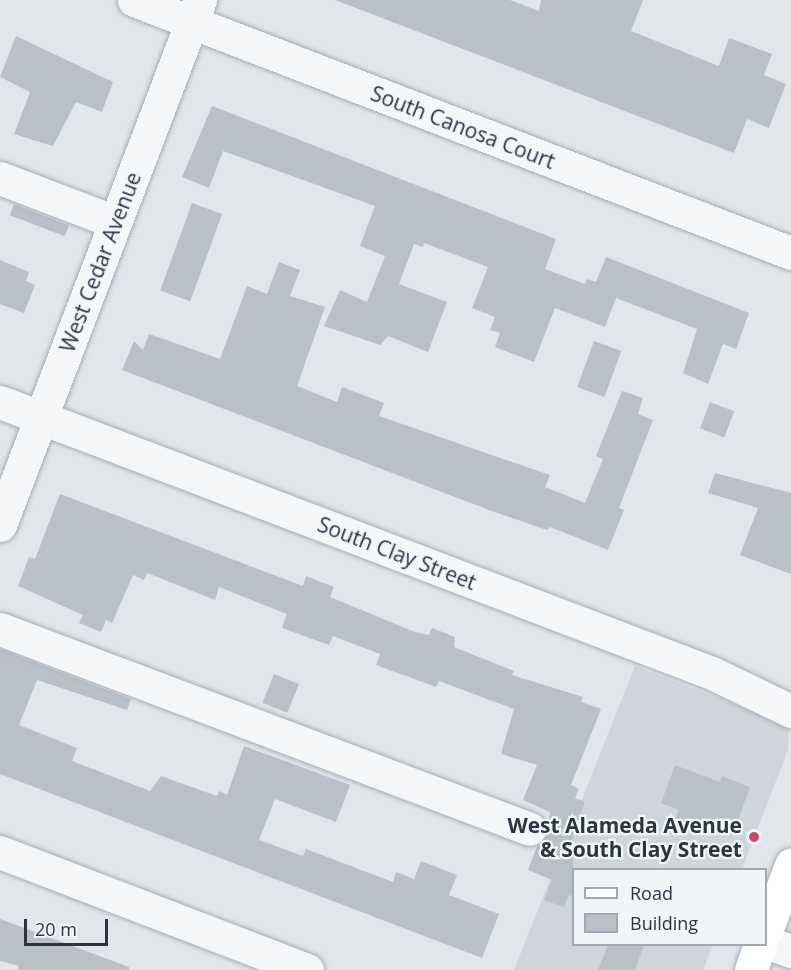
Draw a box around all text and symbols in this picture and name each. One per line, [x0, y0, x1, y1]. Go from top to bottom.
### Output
street label: South Canosa Court [367, 80, 559, 174]
street label: West Cedar Avenue [54, 168, 146, 356]
street label: South Clay Street [314, 511, 480, 595]
place label: West Alameda Avenue & South Clay Street [507, 812, 742, 862]
marker: West Alameda Avenue & South Clay Street [747, 830, 761, 844]
legend [572, 868, 767, 946]
text: Road [630, 881, 673, 905]
scale bar [27, 907, 111, 945]
text: Building [630, 911, 698, 935]
text: 20 m [35, 917, 77, 941]

